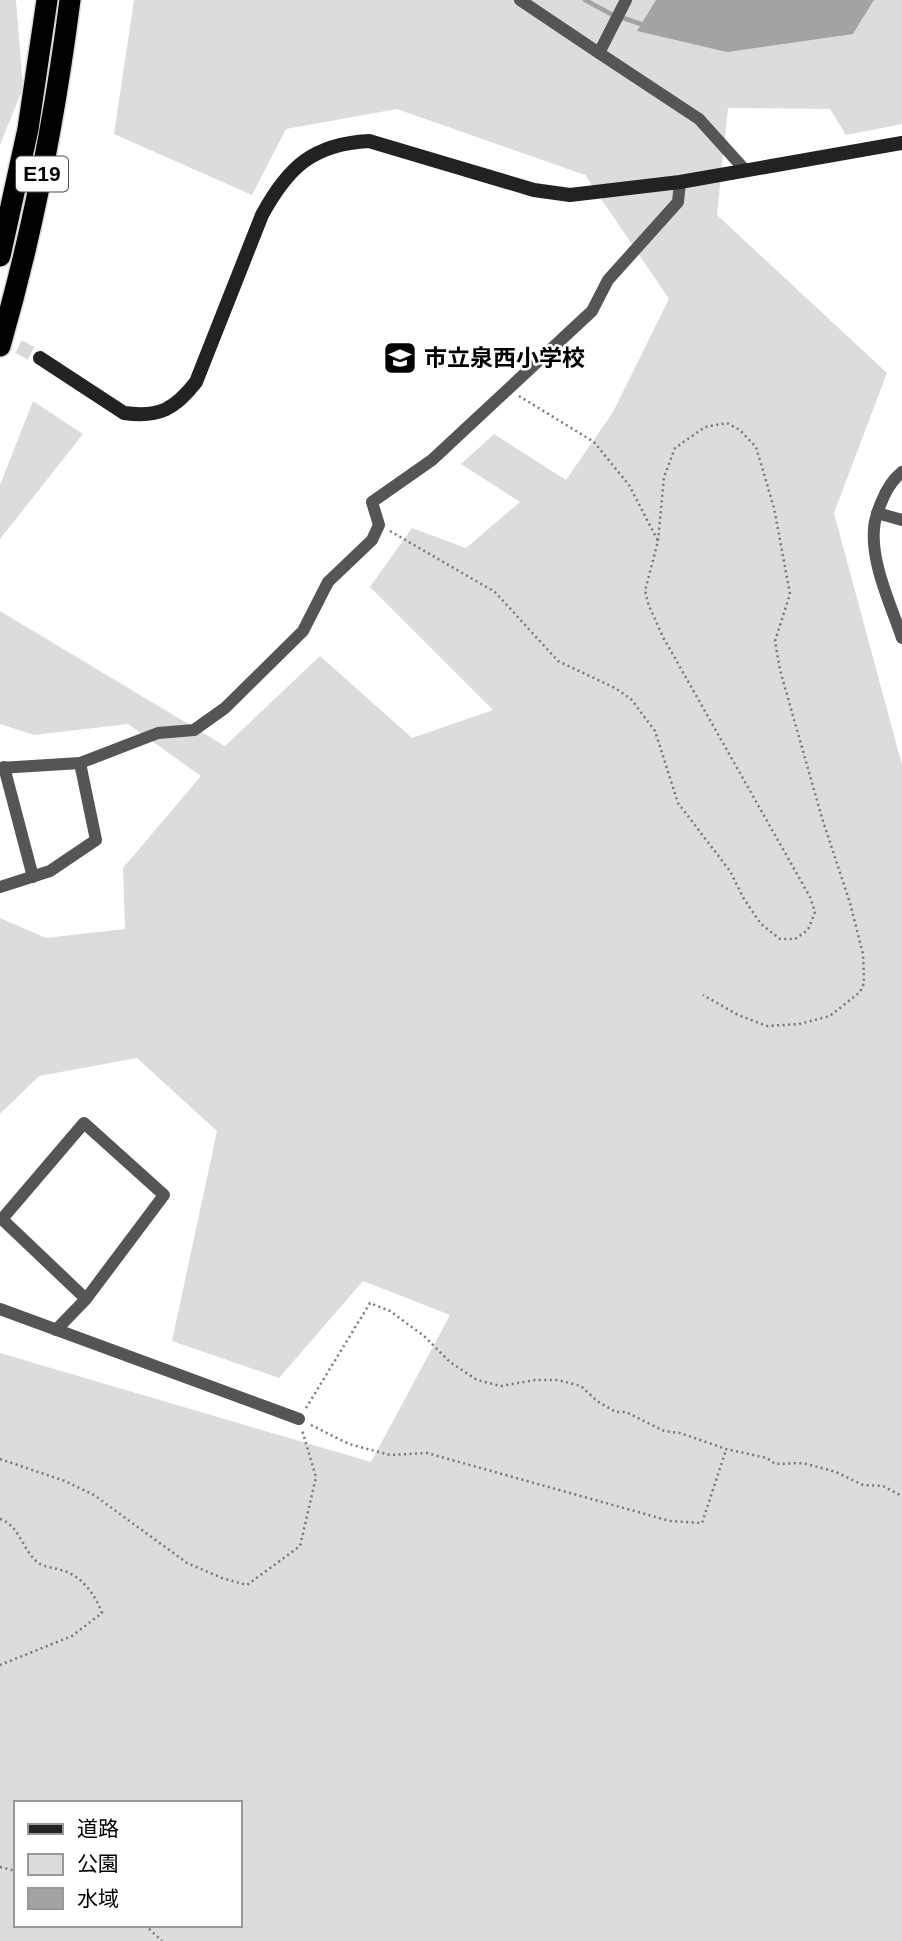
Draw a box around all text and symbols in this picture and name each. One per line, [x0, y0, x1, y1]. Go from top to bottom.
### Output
road number: E19 [16, 156, 68, 192]
school or university icon: 市立泉西小学校 [381, 339, 419, 377]
place label: 市立泉西小学校 [424, 345, 585, 371]
legend [14, 1801, 242, 1927]
text: 道路 [77, 1817, 119, 1840]
text: 公園 [77, 1852, 119, 1875]
text: 水域 [77, 1887, 119, 1910]

